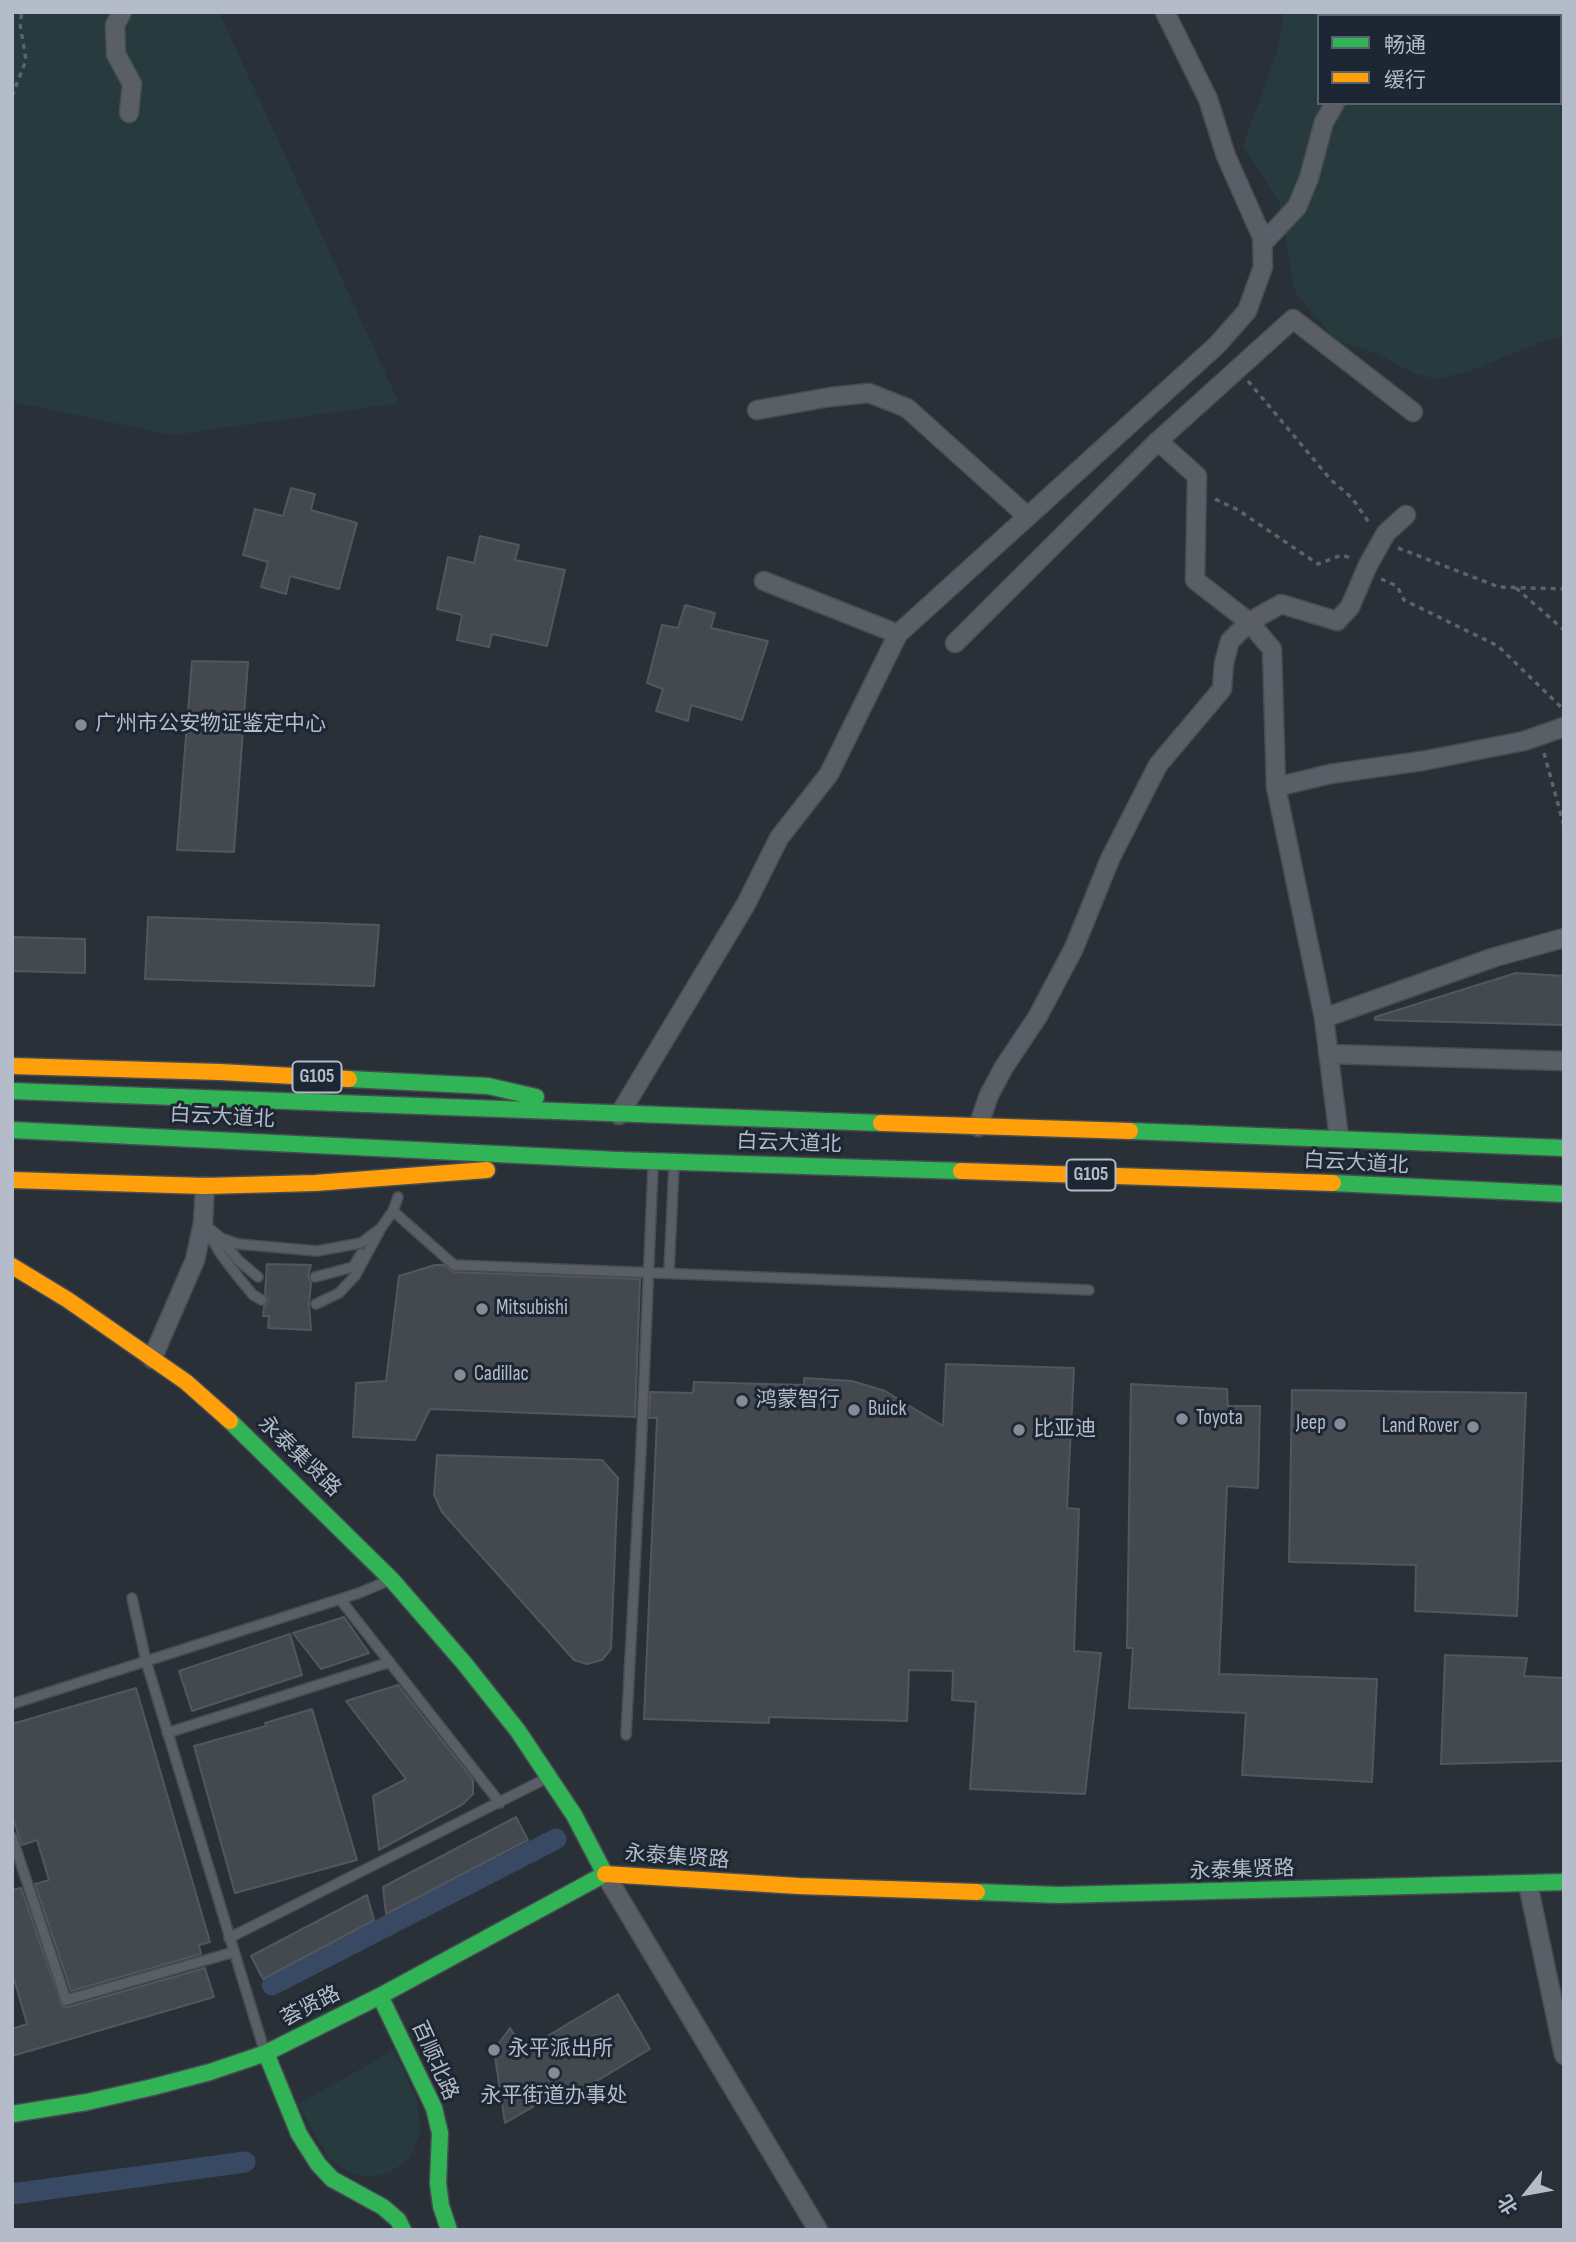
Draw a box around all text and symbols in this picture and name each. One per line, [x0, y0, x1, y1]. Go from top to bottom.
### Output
legend [1317, 14, 1562, 105]
text: 畅通 [1384, 33, 1426, 58]
text: 缓行 [1384, 68, 1426, 93]
place label: 广州市公安物证鉴定中心 [95, 712, 326, 738]
marker: 广州市公安物证鉴定中心 [73, 717, 89, 733]
road number: G105 [292, 1062, 342, 1092]
street label: 白云大道北 [169, 1103, 275, 1133]
street label: 白云大道北 [736, 1130, 842, 1158]
street label: 白云大道北 [1303, 1149, 1409, 1179]
road number: G105 [1066, 1160, 1116, 1190]
place label: Mitsubishi [496, 1296, 568, 1322]
marker: Mitsubishi [474, 1301, 490, 1317]
place label: Cadillac [474, 1362, 529, 1388]
marker: Cadillac [452, 1367, 468, 1383]
place label: 鸿蒙智行 [756, 1388, 840, 1414]
marker: 鸿蒙智行 [734, 1393, 750, 1409]
place label: Buick [868, 1397, 906, 1423]
marker: Buick [846, 1402, 862, 1418]
place label: Toyota [1196, 1406, 1243, 1432]
street label: 永泰集贤路 [252, 1411, 346, 1503]
marker: Toyota [1174, 1411, 1190, 1427]
place label: Jeep [1296, 1411, 1326, 1437]
place label: Land Rover [1382, 1414, 1459, 1440]
marker: Jeep [1332, 1416, 1348, 1432]
place label: 比亚迪 [1033, 1417, 1096, 1443]
marker: Land Rover [1465, 1419, 1481, 1435]
marker: 比亚迪 [1011, 1422, 1027, 1438]
street label: 永泰集贤路 [624, 1842, 730, 1874]
street label: 永泰集贤路 [1189, 1857, 1295, 1885]
street label: 荟贤路 [277, 1981, 345, 2033]
street label: 百顺北路 [405, 2018, 463, 2104]
place label: 永平派出所 [508, 2037, 613, 2063]
marker: 永平派出所 [486, 2042, 502, 2058]
marker: 永平街道办事处 [546, 2065, 562, 2081]
place label: 永平街道办事处 [481, 2084, 627, 2110]
north arrow [1492, 2158, 1562, 2228]
text: 北 [1494, 2190, 1523, 2218]

